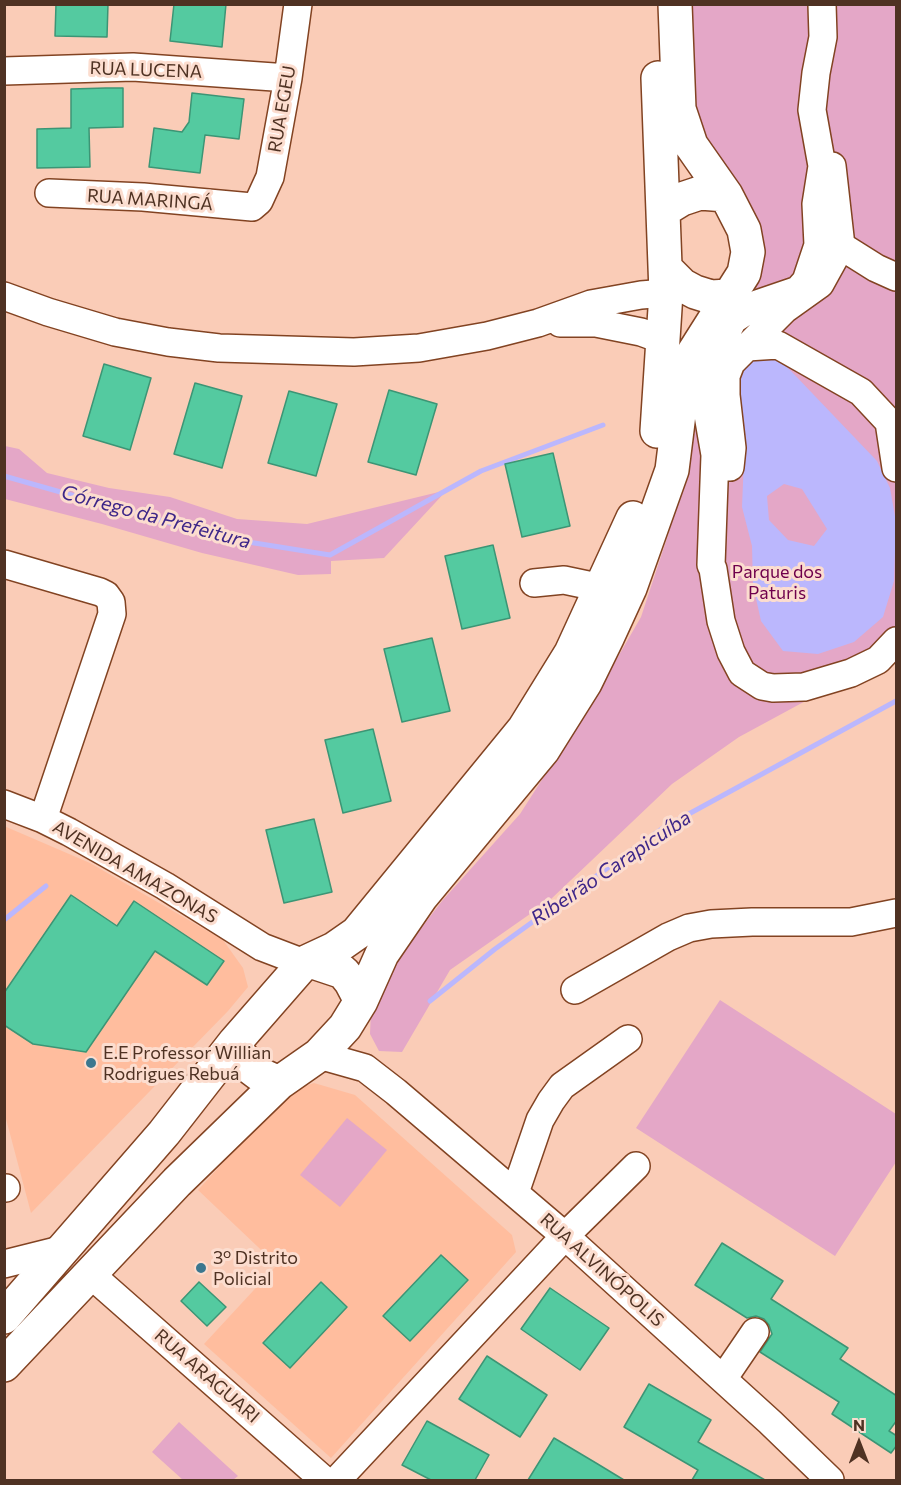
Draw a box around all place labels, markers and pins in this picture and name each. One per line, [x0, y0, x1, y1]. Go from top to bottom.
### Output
place label: E.E Professor Willian Rodrigues Rebuá [103, 1042, 271, 1084]
marker: E.E Professor Willian Rodrigues Rebuá [84, 1056, 98, 1070]
place label: 3º Distrito Policial [213, 1247, 298, 1290]
marker: 3º Distrito Policial [194, 1261, 208, 1275]

